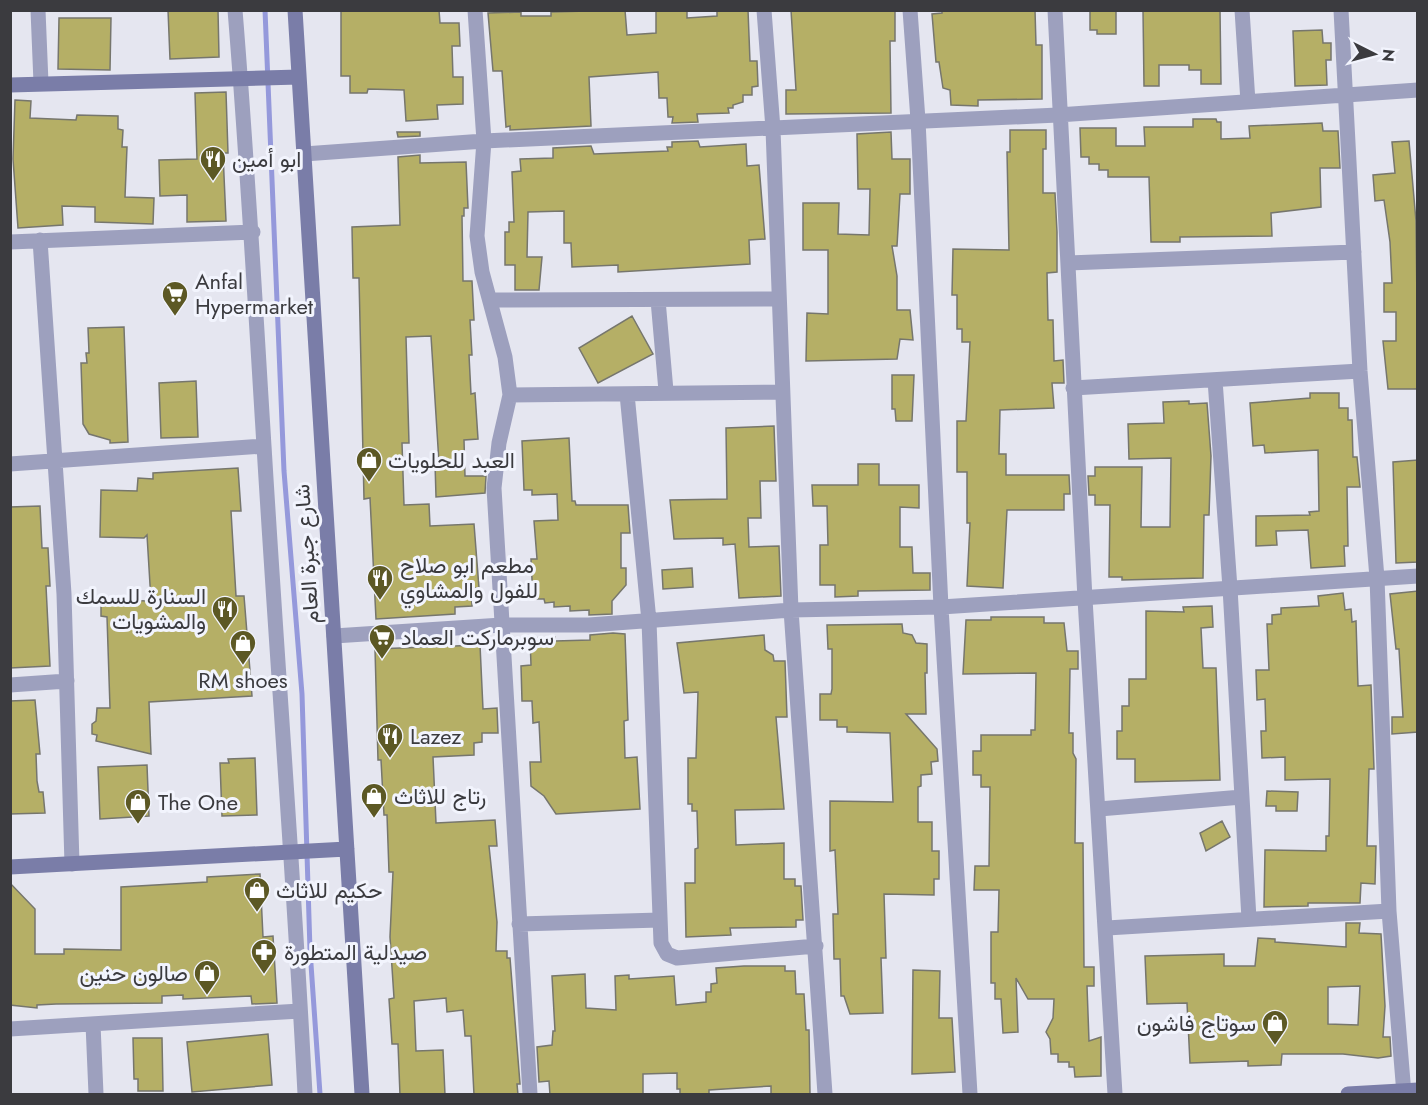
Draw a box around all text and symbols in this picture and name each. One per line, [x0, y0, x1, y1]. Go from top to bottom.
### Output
north arrow [1344, 24, 1404, 84]
text: N [1376, 48, 1401, 63]
place label: ابو أمين [232, 143, 301, 175]
restaurant icon: ابو أمين [198, 144, 228, 182]
place label: Anfal Hypermarket [195, 265, 314, 322]
supermarket icon: Anfal Hypermarket [160, 279, 190, 317]
place label: العبد للحلويات [388, 444, 515, 476]
shop icon: العبد للحلويات [354, 445, 384, 483]
street label: شارع جبرة العام [285, 483, 327, 625]
place label: مطعم ابو صلاح للفول والمشاوي [400, 549, 538, 609]
restaurant icon: مطعم ابو صلاح للفول والمشاوي [365, 563, 395, 601]
place label: السنارة للسمك والمشويات [76, 580, 206, 637]
restaurant icon: السنارة للسمك والمشويات [210, 594, 240, 632]
place label: سوبرماركت العماد [401, 621, 554, 653]
supermarket icon: سوبرماركت العماد [367, 622, 397, 660]
shop icon: RM shoes [228, 628, 258, 666]
place label: RM shoes [198, 664, 288, 696]
place label: Lazez [410, 720, 461, 752]
restaurant icon: Lazez [375, 721, 405, 759]
place label: رتاج للاثاث [394, 780, 486, 812]
shop icon: رتاج للاثاث [359, 781, 389, 819]
place label: The One [158, 786, 238, 818]
shop icon: The One [123, 787, 153, 825]
place label: حكيم للاثاث [276, 874, 382, 906]
shop icon: حكيم للاثاث [242, 875, 272, 913]
place label: صيدلية المتطورة [284, 936, 427, 968]
pharmacy icon: صيدلية المتطورة [249, 937, 279, 975]
place label: صالون حنين [79, 957, 188, 989]
shop icon: صالون حنين [192, 958, 222, 996]
place label: سوتاج فاشون [1137, 1007, 1256, 1039]
shop icon: سوتاج فاشون [1260, 1008, 1290, 1046]

